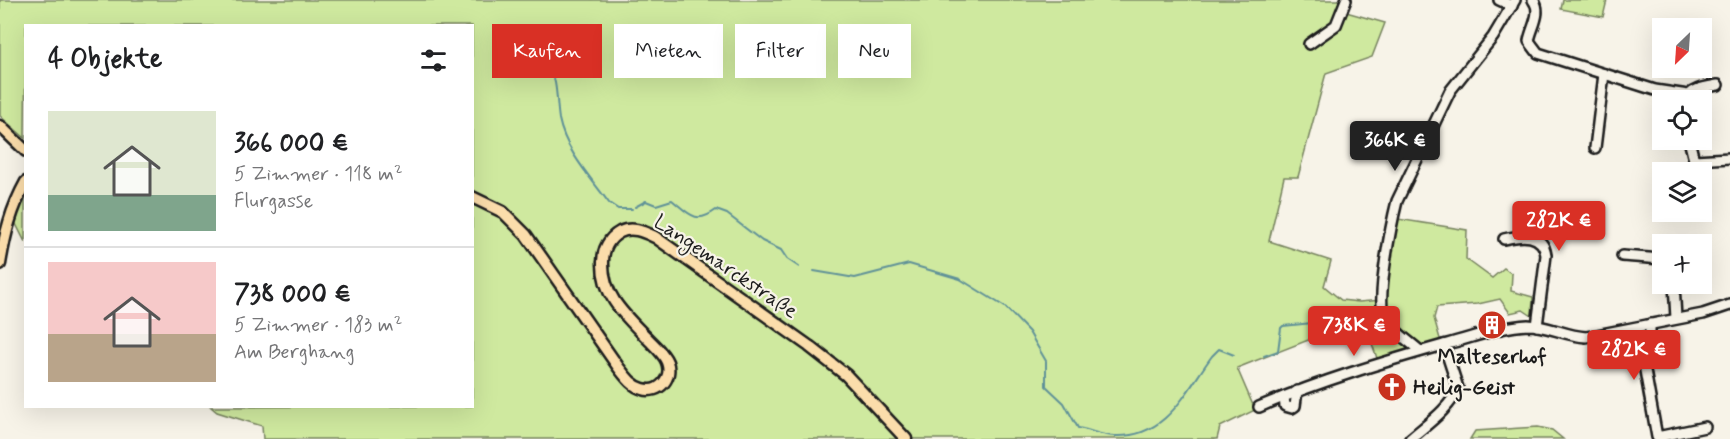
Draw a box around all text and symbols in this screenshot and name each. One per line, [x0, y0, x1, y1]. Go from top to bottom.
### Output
north arrow [1652, 18, 1712, 78]
map controls [1652, 18, 1712, 294]
chip: Kaufen [492, 24, 602, 78]
chip: Mieten [614, 24, 723, 78]
chip: Filter [735, 24, 826, 78]
chip: Neu [838, 24, 911, 78]
text: 4 Objekte [48, 43, 162, 77]
icon: filters [417, 44, 450, 77]
button: locate [1652, 90, 1712, 150]
pin: 366K € [1346, 121, 1444, 172]
text: 366 000 € [234, 127, 349, 161]
text: 366K € [1364, 127, 1426, 154]
icon: home [96, 135, 168, 207]
text: 5 Zimmer · 118 m² [234, 161, 403, 188]
button: layers [1652, 162, 1712, 222]
text: Flurgasse [234, 188, 313, 215]
pin: 282K € [1510, 201, 1608, 252]
text: 282K € [1526, 207, 1592, 234]
street label: Langemarckstraße [647, 208, 803, 326]
button: + [1652, 234, 1712, 294]
text: 738 000 € [234, 278, 351, 312]
icon: home [96, 286, 168, 358]
pin: 738K € [1305, 306, 1403, 357]
building icon: Malteserhof [1476, 309, 1508, 341]
text: 5 Zimmer · 183 m² [234, 312, 402, 339]
text: 738K € [1322, 312, 1386, 339]
pin: 282K € [1585, 330, 1683, 381]
text: 282K € [1601, 336, 1667, 363]
text: Am Berghang [234, 339, 354, 366]
place label: Malteserhof [1438, 343, 1547, 371]
church icon: Heilig-Geist [1376, 371, 1408, 403]
place label: Heilig-Geist [1413, 374, 1515, 402]

